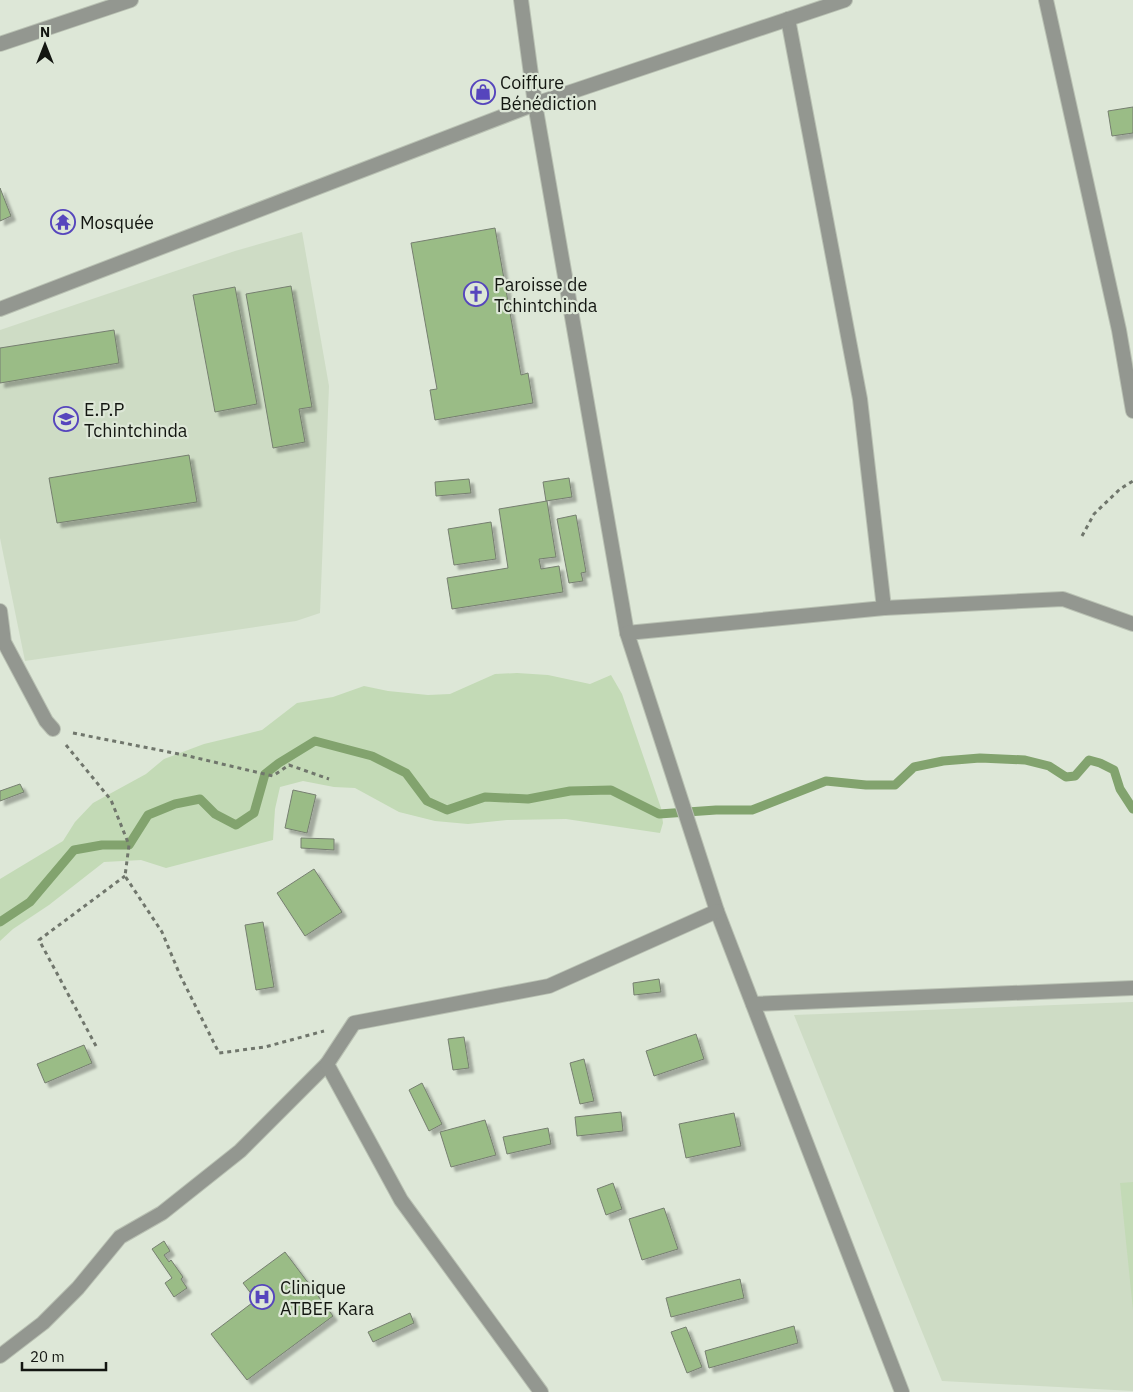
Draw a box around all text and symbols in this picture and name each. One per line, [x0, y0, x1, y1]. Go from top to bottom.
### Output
north arrow [20, 20, 70, 70]
text: N [40, 23, 50, 41]
place label: Coiffure Bénédiction [500, 71, 597, 115]
shop icon: Coiffure Bénédiction [470, 79, 496, 105]
temple icon: Mosquée [50, 209, 76, 235]
place label: Mosquée [80, 211, 154, 234]
place label: Paroisse de Tchintchinda [494, 273, 598, 317]
church icon: Paroisse de Tchintchinda [463, 281, 489, 307]
place label: E.P.P Tchintchinda [84, 398, 188, 442]
school or university icon: E.P.P Tchintchinda [53, 406, 79, 432]
place label: Clinique ATBEF Kara [280, 1276, 375, 1320]
hospital icon: Clinique ATBEF Kara [249, 1284, 275, 1310]
scale bar [22, 1340, 106, 1372]
text: 20 m [30, 1347, 65, 1366]

